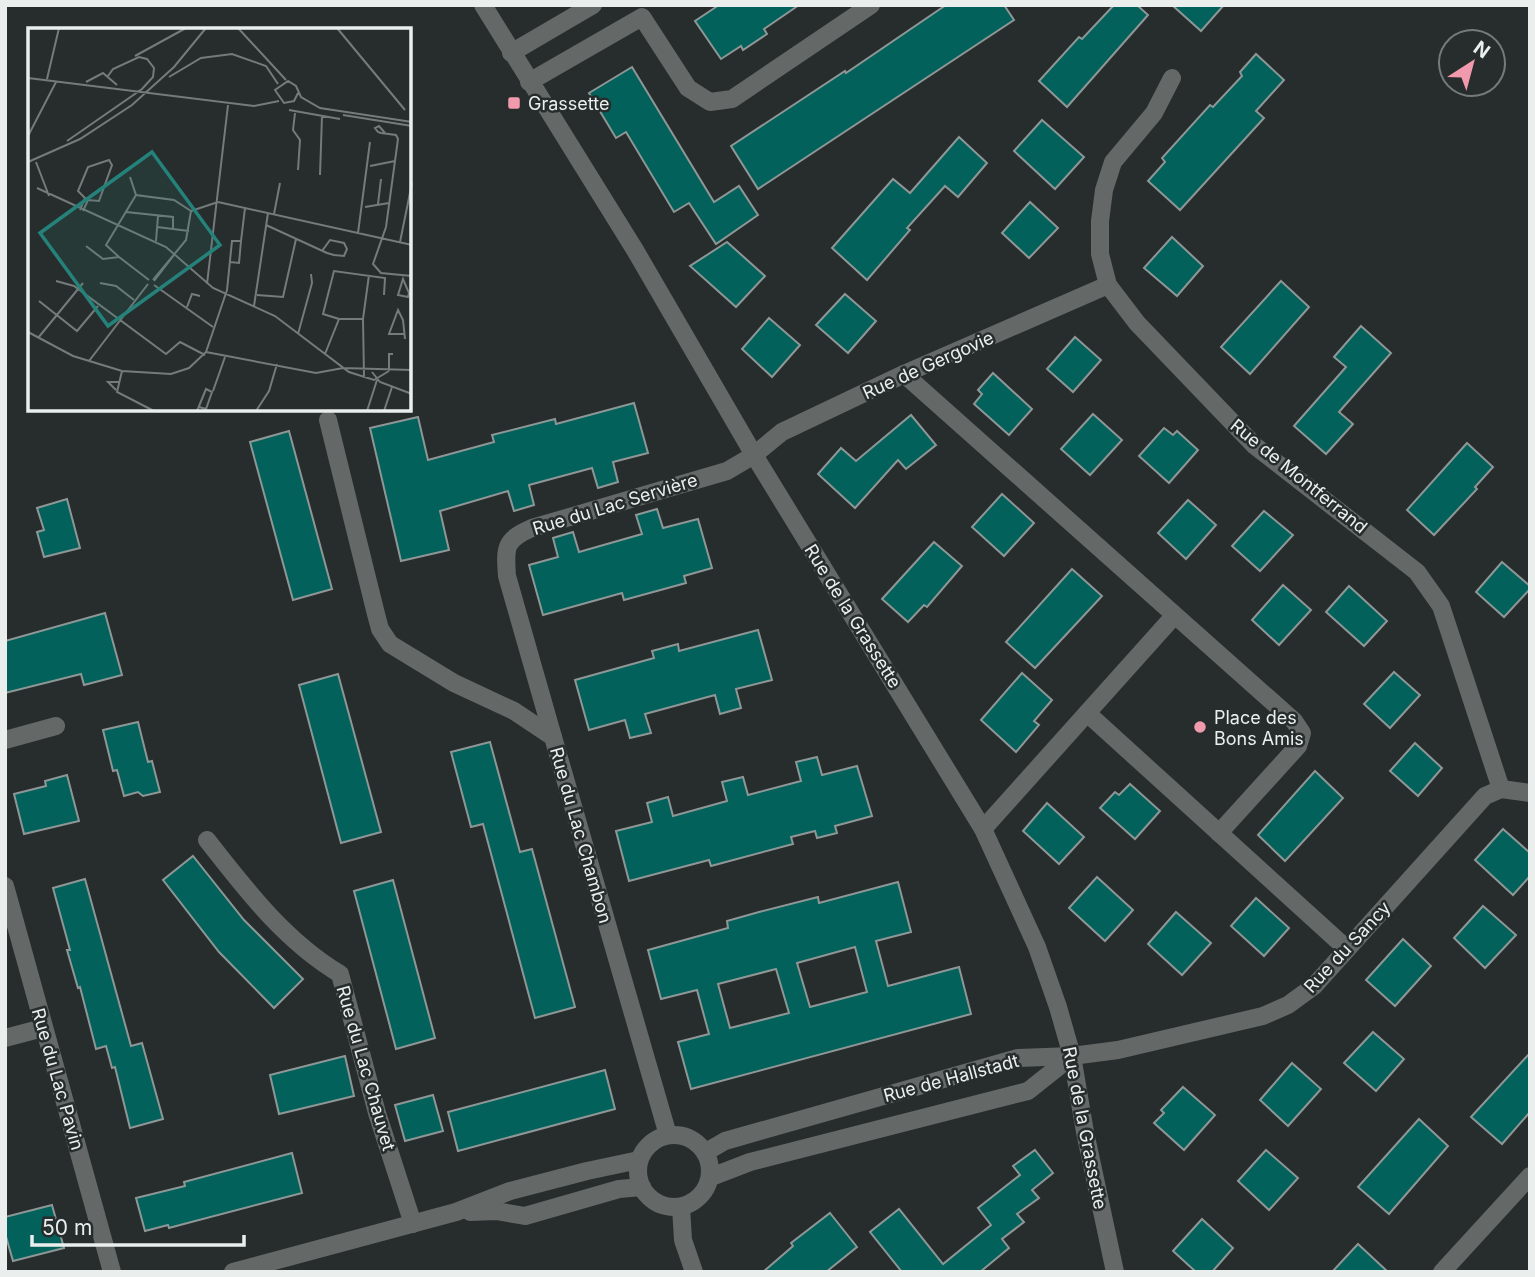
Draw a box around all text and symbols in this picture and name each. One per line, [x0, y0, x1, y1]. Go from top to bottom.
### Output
inset map [28, 28, 411, 411]
north arrow [1437, 28, 1507, 98]
text: N [1469, 36, 1494, 63]
place label: Grassette [528, 93, 609, 114]
marker: Grassette [506, 95, 522, 111]
street label: Rue de Gergovie [859, 327, 997, 403]
street label: Rue de Montferrand [1226, 414, 1372, 538]
street label: Rue du Lac Servière [530, 469, 700, 539]
street label: Rue de la Grassette [800, 540, 906, 692]
place label: Place des Bons Amis [1214, 707, 1304, 749]
marker: Place des Bons Amis [1192, 719, 1208, 735]
street label: Rue du Lac Chambon [546, 745, 616, 925]
street label: Rue du Sancy [1299, 897, 1395, 997]
street label: Rue du Lac Chauvet [332, 983, 400, 1153]
street label: Rue du Lac Pavin [28, 1006, 88, 1152]
street label: Rue de la Grassette [1059, 1045, 1111, 1211]
street label: Rue de Hallstadt [881, 1050, 1021, 1106]
scale bar [32, 1204, 243, 1248]
text: 50 m [42, 1215, 92, 1240]

